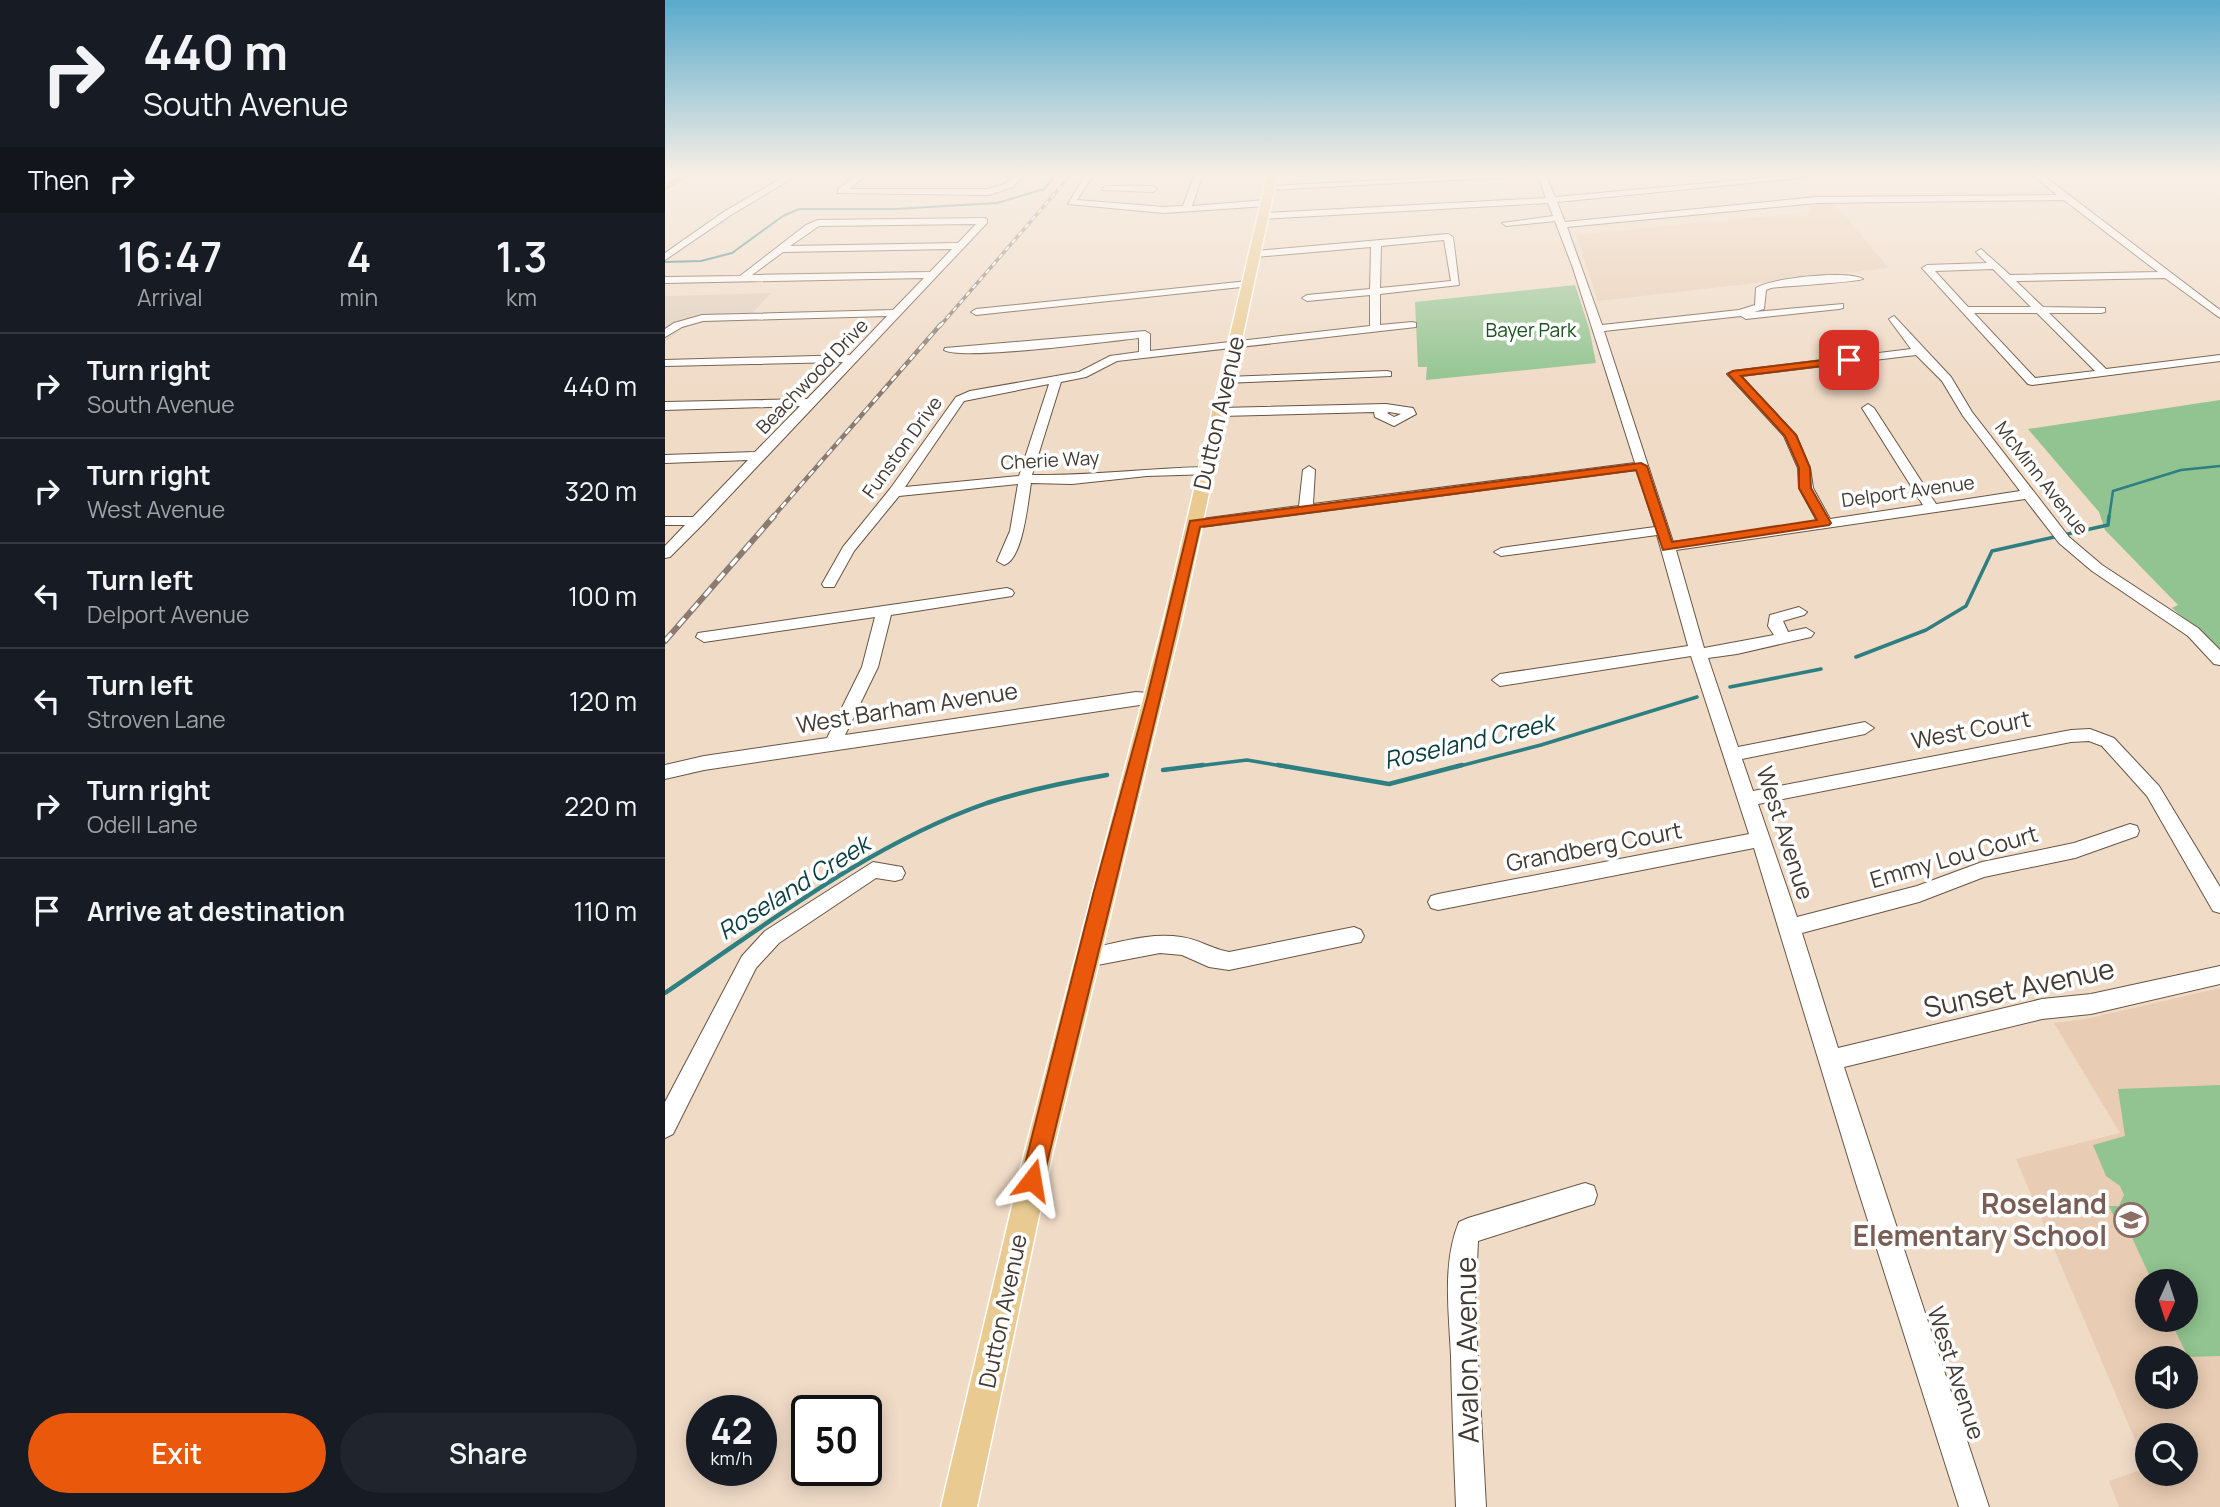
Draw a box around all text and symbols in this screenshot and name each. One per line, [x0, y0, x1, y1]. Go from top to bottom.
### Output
text: 440 m [143, 18, 288, 85]
icon: right [28, 28, 119, 119]
text: South Avenue [143, 82, 348, 126]
icon: right [103, 161, 141, 199]
text: Then [28, 162, 89, 198]
text: 16:47 [117, 227, 222, 285]
text: 4 [346, 227, 372, 285]
text: 1.3 [496, 227, 548, 285]
text: Arrival [137, 281, 203, 313]
text: min [340, 281, 378, 313]
text: km [506, 281, 537, 313]
street label: Beachwood Drive [750, 313, 874, 439]
park label: Bayer Park [1486, 317, 1577, 343]
pin [1819, 330, 1879, 390]
street label: Dutton Avenue [1185, 333, 1251, 493]
icon: arrive [1830, 341, 1868, 379]
text: Turn right [87, 352, 211, 388]
icon: right [28, 367, 66, 405]
text: 440 m [563, 368, 637, 404]
text: South Avenue [87, 388, 235, 420]
street label: Funston Drive [856, 391, 948, 503]
street label: McMinn Avenue [1989, 416, 2095, 540]
street label: Cherie Way [1000, 444, 1100, 476]
text: Turn right [87, 457, 211, 493]
street label: Delport Avenue [1840, 469, 1976, 513]
icon: right [28, 472, 66, 510]
text: 320 m [565, 473, 637, 509]
text: West Avenue [87, 493, 225, 525]
text: Turn left [87, 562, 194, 598]
icon: left [28, 577, 66, 615]
text: 100 m [568, 578, 637, 614]
text: Delport Avenue [87, 598, 249, 630]
text: Turn left [87, 667, 194, 703]
street label: West Barham Avenue [794, 674, 1020, 740]
icon: left [28, 682, 66, 720]
text: 120 m [569, 683, 637, 719]
street label: West Court [1909, 702, 2033, 756]
text: Stroven Lane [87, 703, 226, 735]
water label: Roseland Creek [1380, 704, 1560, 776]
street label: West Avenue [1749, 762, 1823, 903]
text: Turn right [87, 772, 211, 808]
icon: right [28, 787, 66, 825]
text: 220 m [564, 788, 637, 824]
text: Odell Lane [87, 808, 198, 840]
street label: Grandberg Court [1503, 813, 1684, 879]
street label: Emmy Lou Court [1866, 817, 2041, 895]
water label: Roseland Creek [711, 825, 878, 947]
icon: arrive [28, 892, 66, 930]
text: Arrive at destination [87, 893, 345, 929]
text: 110 m [574, 893, 637, 929]
street label: Sunset Avenue [1920, 948, 2118, 1026]
position arrow [995, 1143, 1069, 1217]
place label: Roseland Elementary School [1853, 1184, 2107, 1254]
school or university icon: Roseland Elementary School [2112, 1201, 2150, 1239]
street label: Dutton Avenue [970, 1231, 1034, 1391]
street label: Avalon Avenue [1445, 1256, 1487, 1444]
north arrow [2135, 1269, 2198, 1332]
map controls [2135, 1269, 2198, 1486]
street label: West Avenue [1920, 1302, 1994, 1443]
button: sound [2135, 1346, 2198, 1409]
speed limit sign: 50 [791, 1395, 882, 1486]
text: 42 [710, 1407, 753, 1455]
button: Exit [28, 1413, 326, 1493]
button: Share [340, 1413, 637, 1493]
button: search [2135, 1423, 2198, 1486]
text: km/h [711, 1446, 752, 1470]

